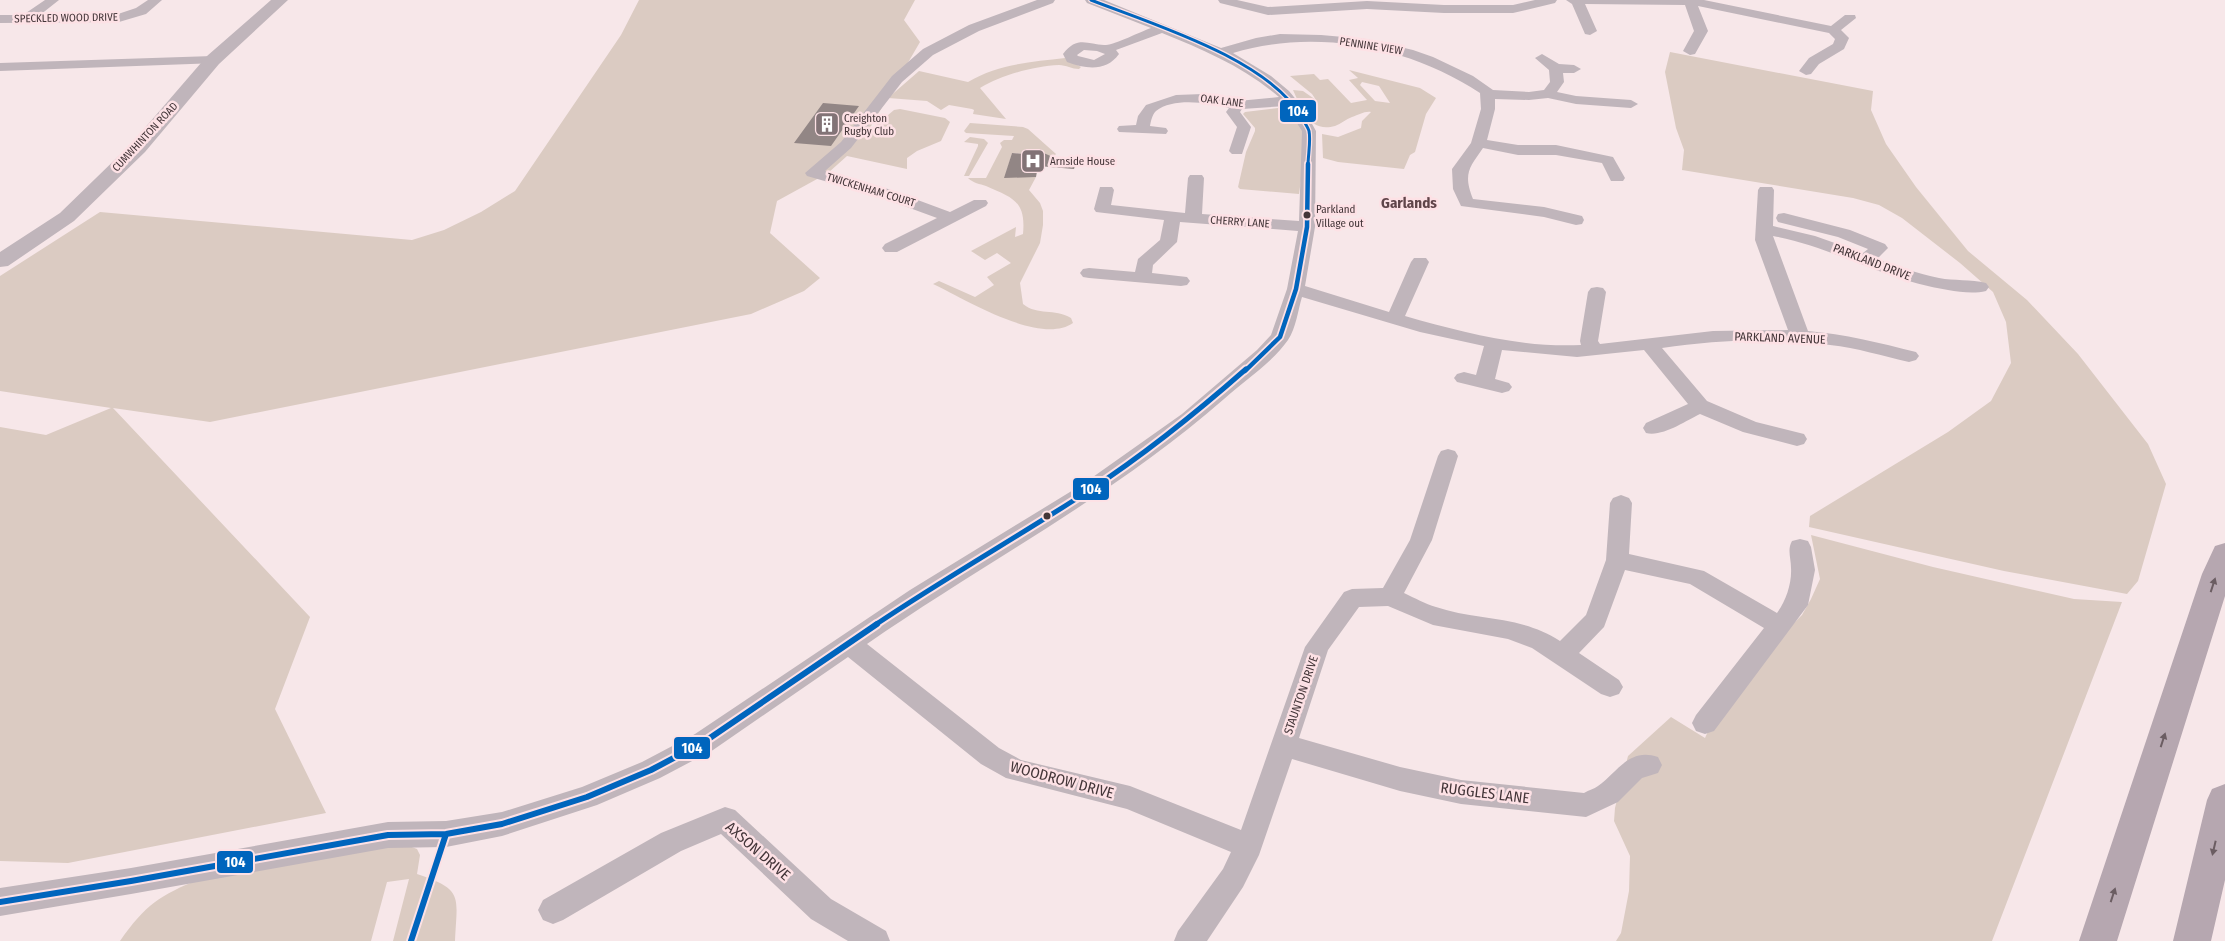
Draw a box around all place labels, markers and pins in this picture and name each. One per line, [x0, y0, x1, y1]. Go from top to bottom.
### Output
building icon: Creighton Rugby Club [814, 111, 840, 137]
place label: Creighton Rugby Club [844, 112, 894, 138]
hospital icon: Arnside House [1020, 148, 1046, 174]
place label: Arnside House [1050, 155, 1115, 168]
place label: Parkland Village out [1316, 203, 1364, 230]
marker: Parkland Village out [1302, 210, 1312, 220]
unlabelled marker [1042, 511, 1052, 521]

